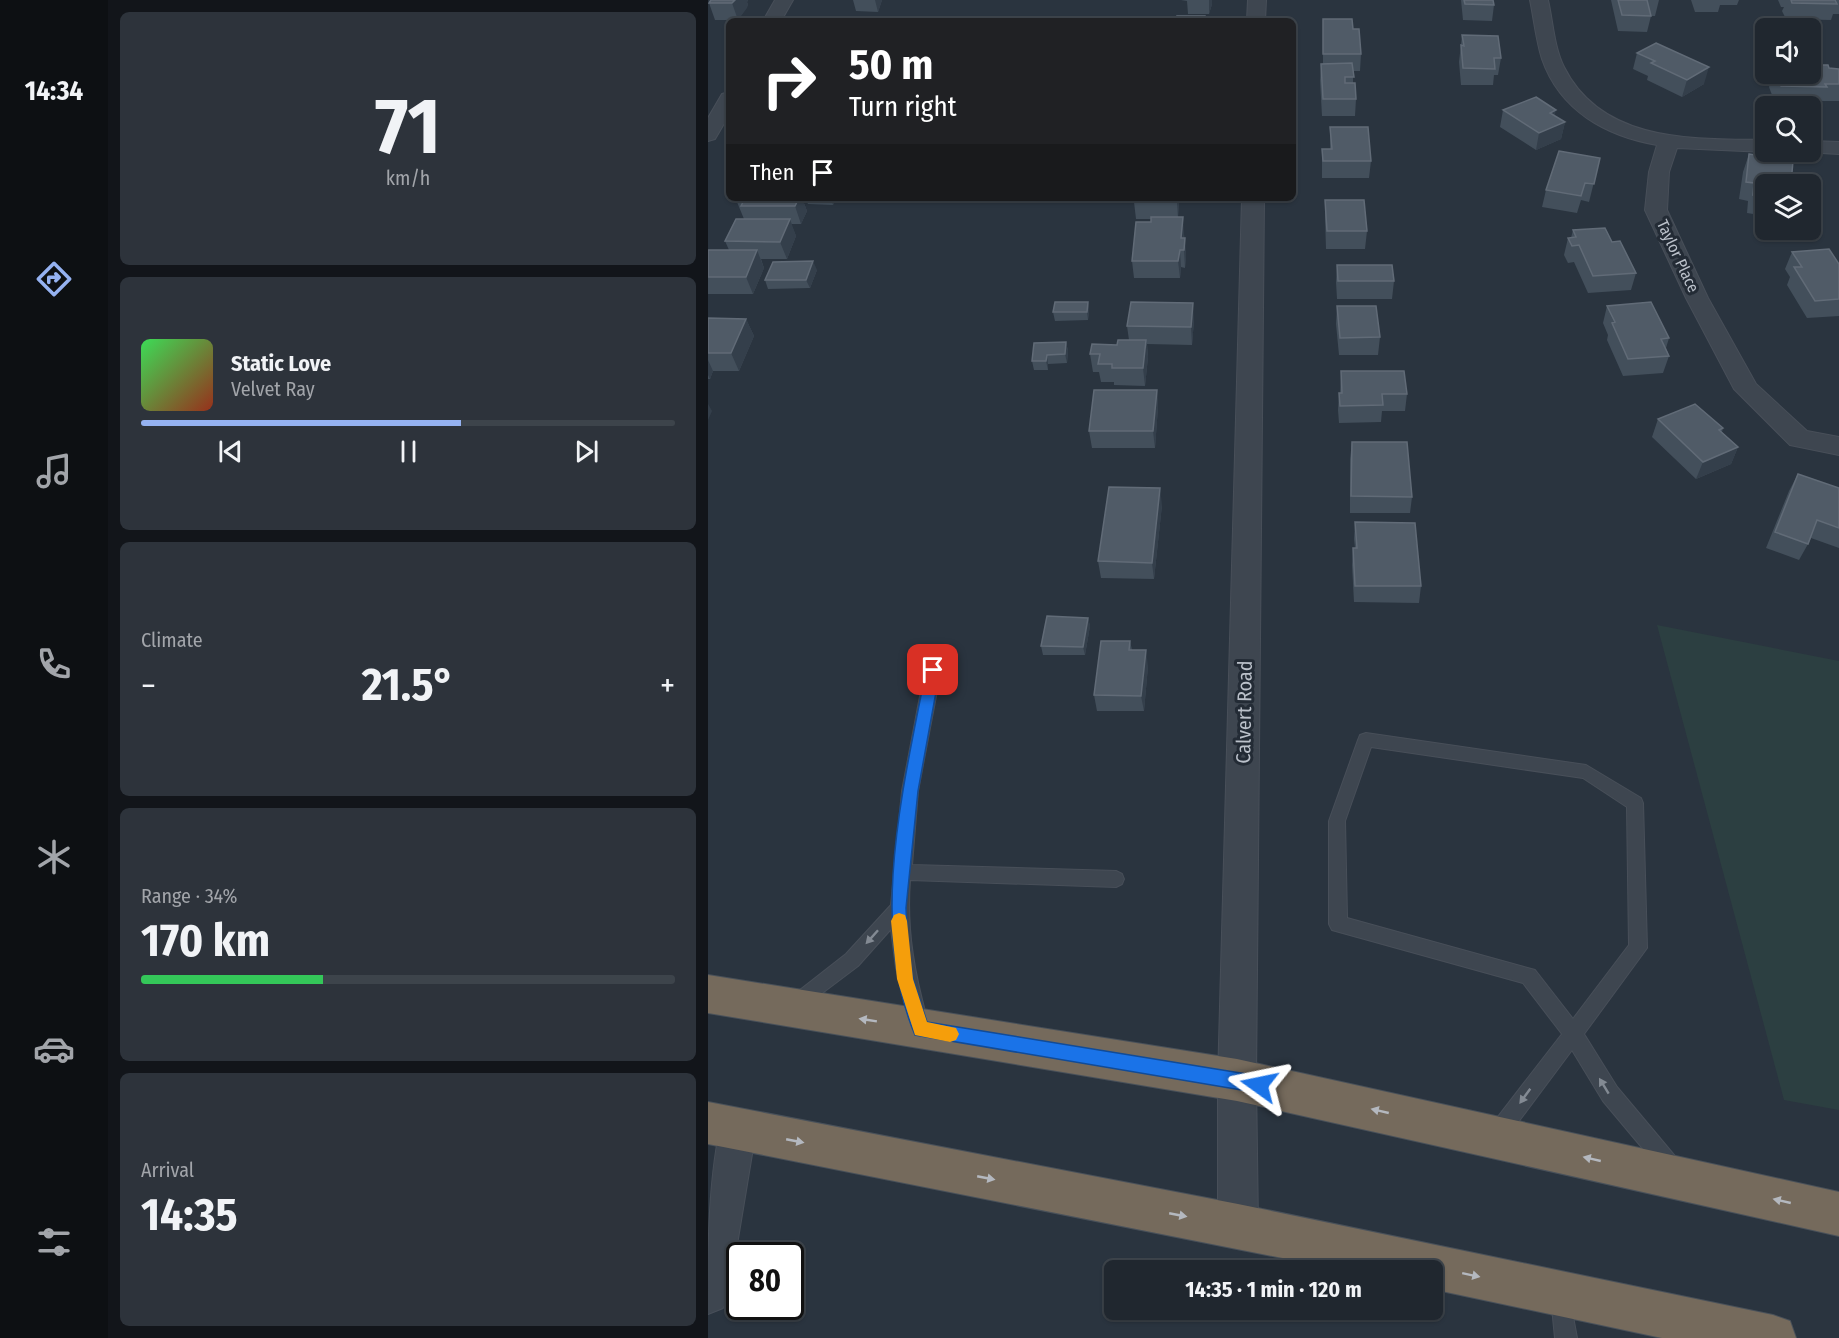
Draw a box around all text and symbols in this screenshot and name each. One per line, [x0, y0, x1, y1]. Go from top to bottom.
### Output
map controls [1755, 18, 1821, 240]
button: sound [1755, 18, 1821, 84]
text: 50 m [849, 40, 933, 90]
icon: right [750, 42, 828, 120]
text: 14:34 [25, 75, 83, 107]
text: 71 [375, 80, 441, 174]
text: Turn right [849, 91, 957, 123]
button: search [1755, 96, 1821, 162]
icon: arrive [806, 156, 839, 189]
text: Then [750, 159, 794, 186]
text: km/h [386, 166, 430, 190]
button: layers [1755, 174, 1821, 240]
street label: Taylor Place [1653, 217, 1703, 295]
icon: directions [33, 258, 75, 300]
text: Static Love [231, 350, 331, 377]
text: Velvet Ray [231, 377, 315, 401]
icon: previous [214, 435, 247, 468]
icon: pause [392, 435, 425, 468]
icon: next [570, 435, 603, 468]
icon: music [33, 450, 75, 492]
text: Climate [141, 628, 203, 652]
icon: phone [33, 643, 75, 685]
pin [907, 644, 958, 695]
icon: arrive [916, 653, 949, 686]
text: 21.5° [362, 658, 454, 712]
street label: Calvert Road [1231, 660, 1257, 764]
text: − [141, 666, 156, 706]
text: + [660, 666, 675, 706]
icon: climate [33, 836, 75, 878]
text: Range · 34% [141, 884, 237, 908]
text: 170 km [141, 914, 270, 968]
one-way arrow [866, 929, 879, 944]
one-way arrow [859, 1016, 878, 1025]
icon: car [33, 1028, 75, 1070]
position arrow [1227, 1053, 1291, 1117]
one-way arrow [1599, 1078, 1610, 1094]
one-way arrow [1519, 1087, 1531, 1103]
one-way arrow [1370, 1106, 1389, 1116]
one-way arrow [785, 1137, 804, 1146]
one-way arrow [1582, 1153, 1601, 1163]
text: Arrival [141, 1158, 194, 1182]
one-way arrow [977, 1174, 996, 1183]
text: 14:35 [141, 1188, 238, 1242]
one-way arrow [1773, 1196, 1791, 1206]
one-way arrow [1168, 1211, 1187, 1220]
icon: filters [33, 1221, 75, 1263]
speed limit sign: 80 [726, 1242, 804, 1320]
one-way arrow [1462, 1271, 1481, 1280]
text: 14:35 · 1 min · 120 m [1185, 1276, 1362, 1303]

